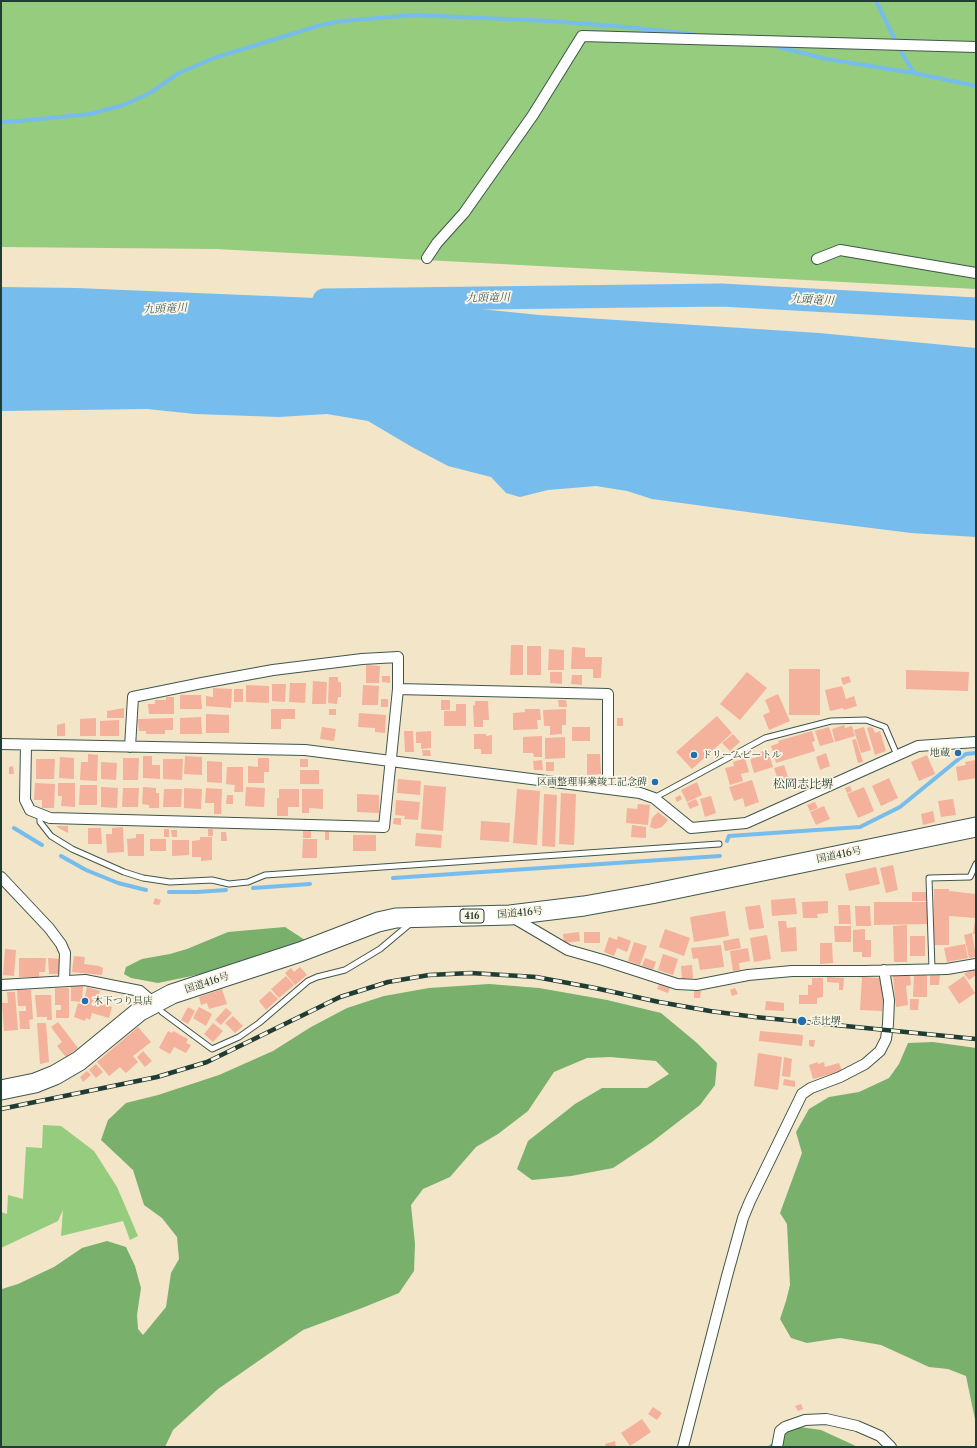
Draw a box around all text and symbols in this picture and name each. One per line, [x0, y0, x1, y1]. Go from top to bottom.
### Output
water label: 九頭竜川 [466, 291, 510, 305]
water label: 九頭竜川 [790, 292, 834, 308]
water label: 九頭竜川 [143, 301, 187, 317]
place label: 地蔵 [930, 747, 950, 759]
marker: 地蔵 [953, 748, 963, 758]
place label: ドリームビートル [702, 749, 782, 761]
marker: ドリームビートル [689, 750, 699, 760]
place label: 区画整理事業竣工記念碑 [537, 776, 647, 788]
marker: 区画整理事業竣工記念碑 [650, 777, 660, 787]
district label: 松岡志比堺 [773, 778, 833, 792]
street label: 国道416号 [815, 844, 863, 866]
street label: 国道416号 [497, 905, 543, 921]
road number: 416 [460, 909, 484, 923]
street label: 国道416号 [183, 970, 231, 996]
place label: 木下つり具店 [93, 995, 153, 1007]
marker: 木下つり具店 [80, 996, 90, 1006]
marker: 志比堺 [796, 1015, 808, 1027]
place label: 志比堺 [811, 1015, 841, 1027]

